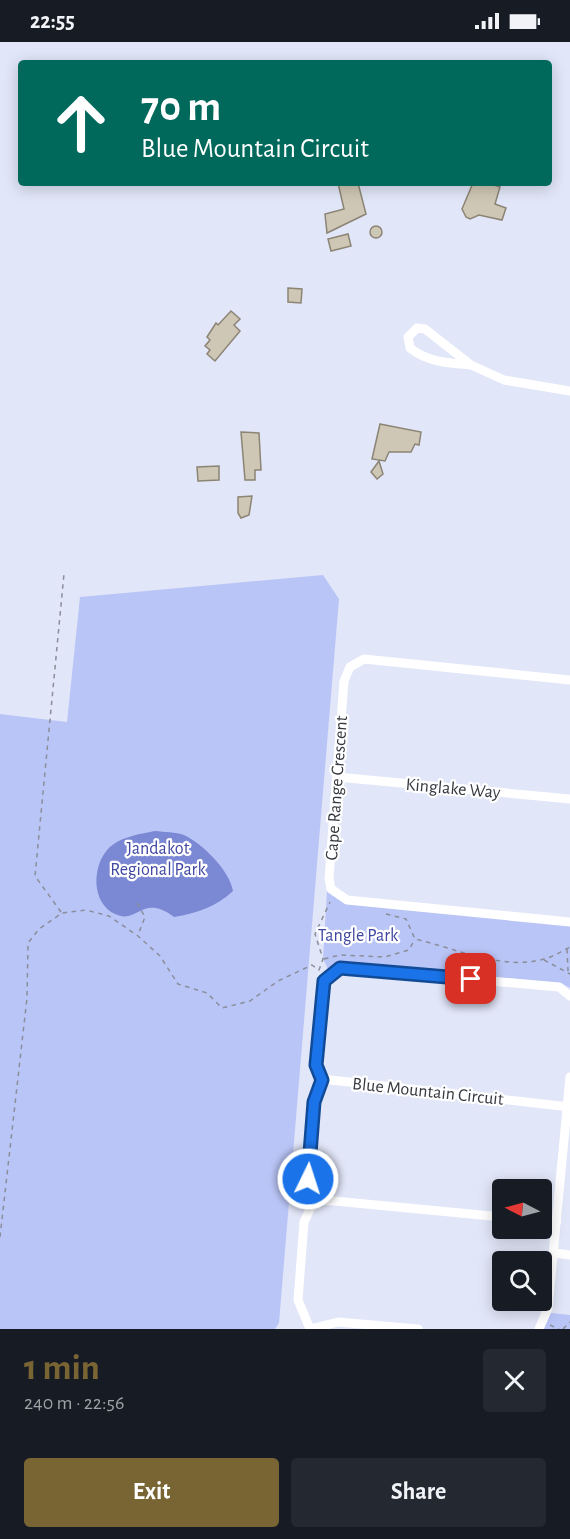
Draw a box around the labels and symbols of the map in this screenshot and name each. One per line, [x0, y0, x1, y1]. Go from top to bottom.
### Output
street label: Cape Range Crescent [323, 715, 351, 861]
street label: Kinglake Way [405, 776, 501, 802]
park label: Jandakot Regional Park [110, 840, 206, 879]
park label: Tangle Park [318, 927, 399, 945]
pin [445, 953, 496, 1004]
street label: Blue Mountain Circuit [351, 1075, 505, 1109]
position arrow [276, 1147, 340, 1211]
north arrow [492, 1179, 552, 1239]

